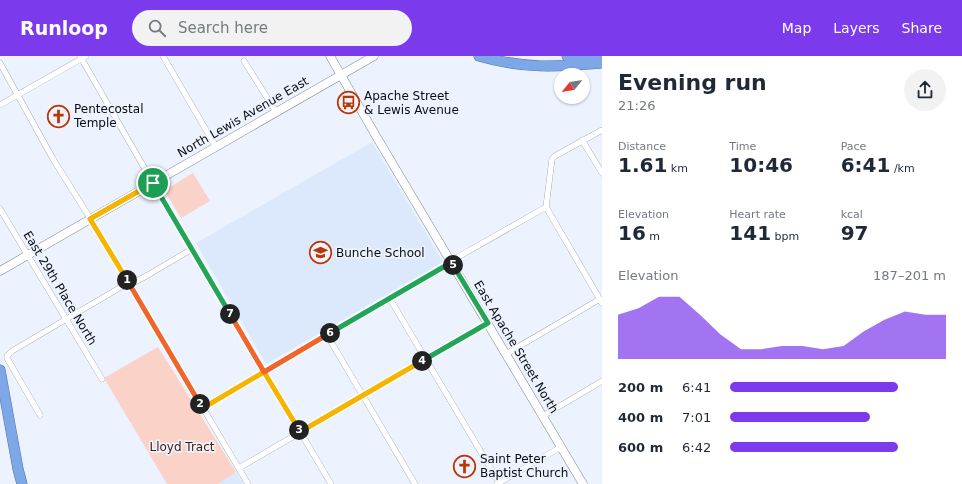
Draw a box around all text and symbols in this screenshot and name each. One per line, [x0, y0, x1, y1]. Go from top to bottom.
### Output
search box [132, 10, 412, 46]
text: Runloop [20, 17, 108, 39]
icon: search [146, 17, 168, 39]
text: Search here [178, 19, 268, 37]
text: Map [782, 20, 811, 36]
text: Layers [833, 20, 880, 36]
text: Share [902, 20, 942, 36]
north arrow [554, 68, 590, 104]
map controls [554, 68, 590, 104]
button: share [904, 69, 946, 111]
text: Evening run [618, 70, 767, 95]
street label: North Lewis Avenue East [175, 74, 311, 160]
place label: Apache Street & Lewis Avenue [364, 89, 459, 117]
bus stop icon: Apache Street & Lewis Avenue [335, 90, 361, 116]
text: 21:26 [618, 98, 655, 113]
place label: Pentecostal Temple [73, 102, 143, 130]
church icon: Pentecostal Temple [46, 103, 72, 129]
text: Distance [618, 140, 666, 153]
text: Time [729, 140, 756, 153]
text: Pace [841, 140, 866, 153]
text: 1.61 [618, 153, 667, 177]
text: 10:46 [729, 153, 793, 177]
text: 6:41 [841, 153, 890, 177]
text: km [667, 162, 688, 175]
text: /km [890, 162, 915, 175]
pin [136, 166, 170, 200]
icon: arrive [142, 172, 164, 194]
text: Elevation [618, 208, 669, 221]
text: Heart rate [729, 208, 786, 221]
text: kcal [841, 208, 863, 221]
text: 16 [618, 221, 646, 245]
text: 141 [729, 221, 771, 245]
text: 97 [841, 221, 869, 245]
street label: East 29th Place North [20, 229, 100, 347]
text: m [646, 230, 660, 243]
text: bpm [771, 230, 799, 243]
school or university icon: Bunche School [307, 240, 333, 266]
place label: Bunche School [336, 246, 425, 260]
pin: 5 [443, 255, 463, 275]
text: 5 [449, 258, 457, 271]
text: Elevation [618, 268, 678, 283]
text: 187–201 m [873, 268, 946, 283]
pin: 1 [117, 270, 137, 290]
text: 1 [123, 273, 131, 286]
street label: East Apache Street North [471, 278, 561, 416]
pin: 7 [220, 304, 240, 324]
text: 7 [226, 307, 234, 320]
pin: 6 [320, 323, 340, 343]
text: 6 [326, 326, 334, 339]
pin: 4 [412, 351, 432, 371]
text: 4 [418, 354, 426, 367]
text: 200 m [618, 380, 663, 395]
text: 6:41 [682, 380, 711, 395]
pin: 2 [190, 394, 210, 414]
text: 2 [196, 397, 204, 410]
text: 400 m [618, 410, 663, 425]
text: 7:01 [682, 410, 711, 425]
pin: 3 [289, 420, 309, 440]
text: 3 [295, 423, 303, 436]
park label: Lloyd Tract [149, 440, 215, 454]
text: 600 m [618, 440, 663, 455]
text: 6:42 [682, 440, 711, 455]
place label: Saint Peter Baptist Church [480, 452, 568, 480]
church icon: Saint Peter Baptist Church [451, 453, 477, 479]

